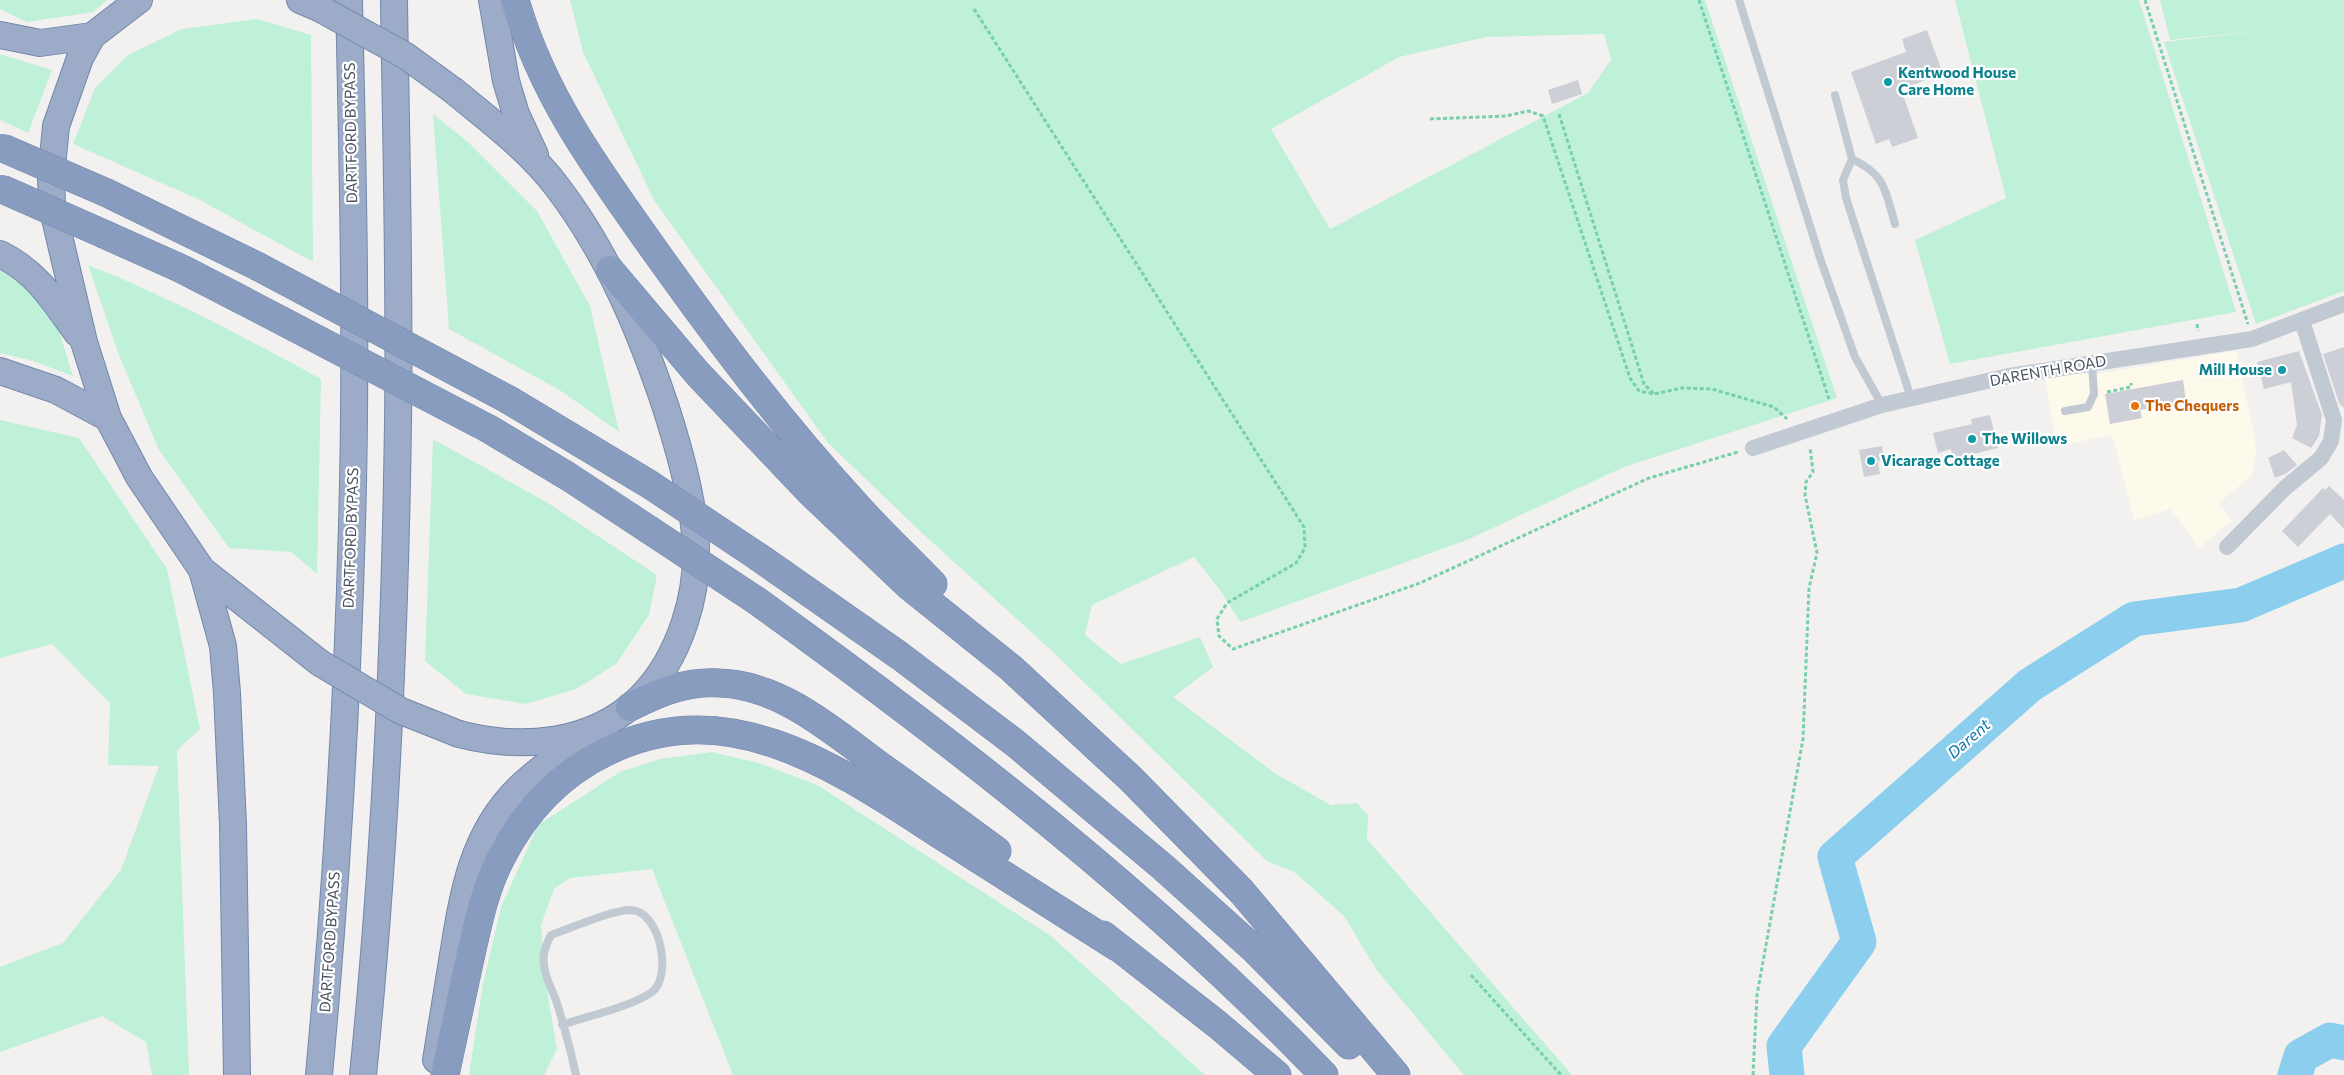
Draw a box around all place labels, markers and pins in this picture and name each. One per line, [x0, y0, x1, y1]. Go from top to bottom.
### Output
place label: Kentwood House Care Home [1898, 64, 2016, 99]
marker: Kentwood House Care Home [1882, 76, 1894, 88]
place label: Mill House [2199, 361, 2272, 379]
marker: Mill House [2276, 364, 2288, 376]
place label: The Chequers [2145, 397, 2239, 415]
marker: The Chequers [2129, 400, 2141, 412]
place label: The Willows [1982, 430, 2067, 448]
marker: The Willows [1966, 433, 1978, 445]
place label: Vicarage Cottage [1881, 452, 2000, 470]
marker: Vicarage Cottage [1865, 455, 1877, 467]

